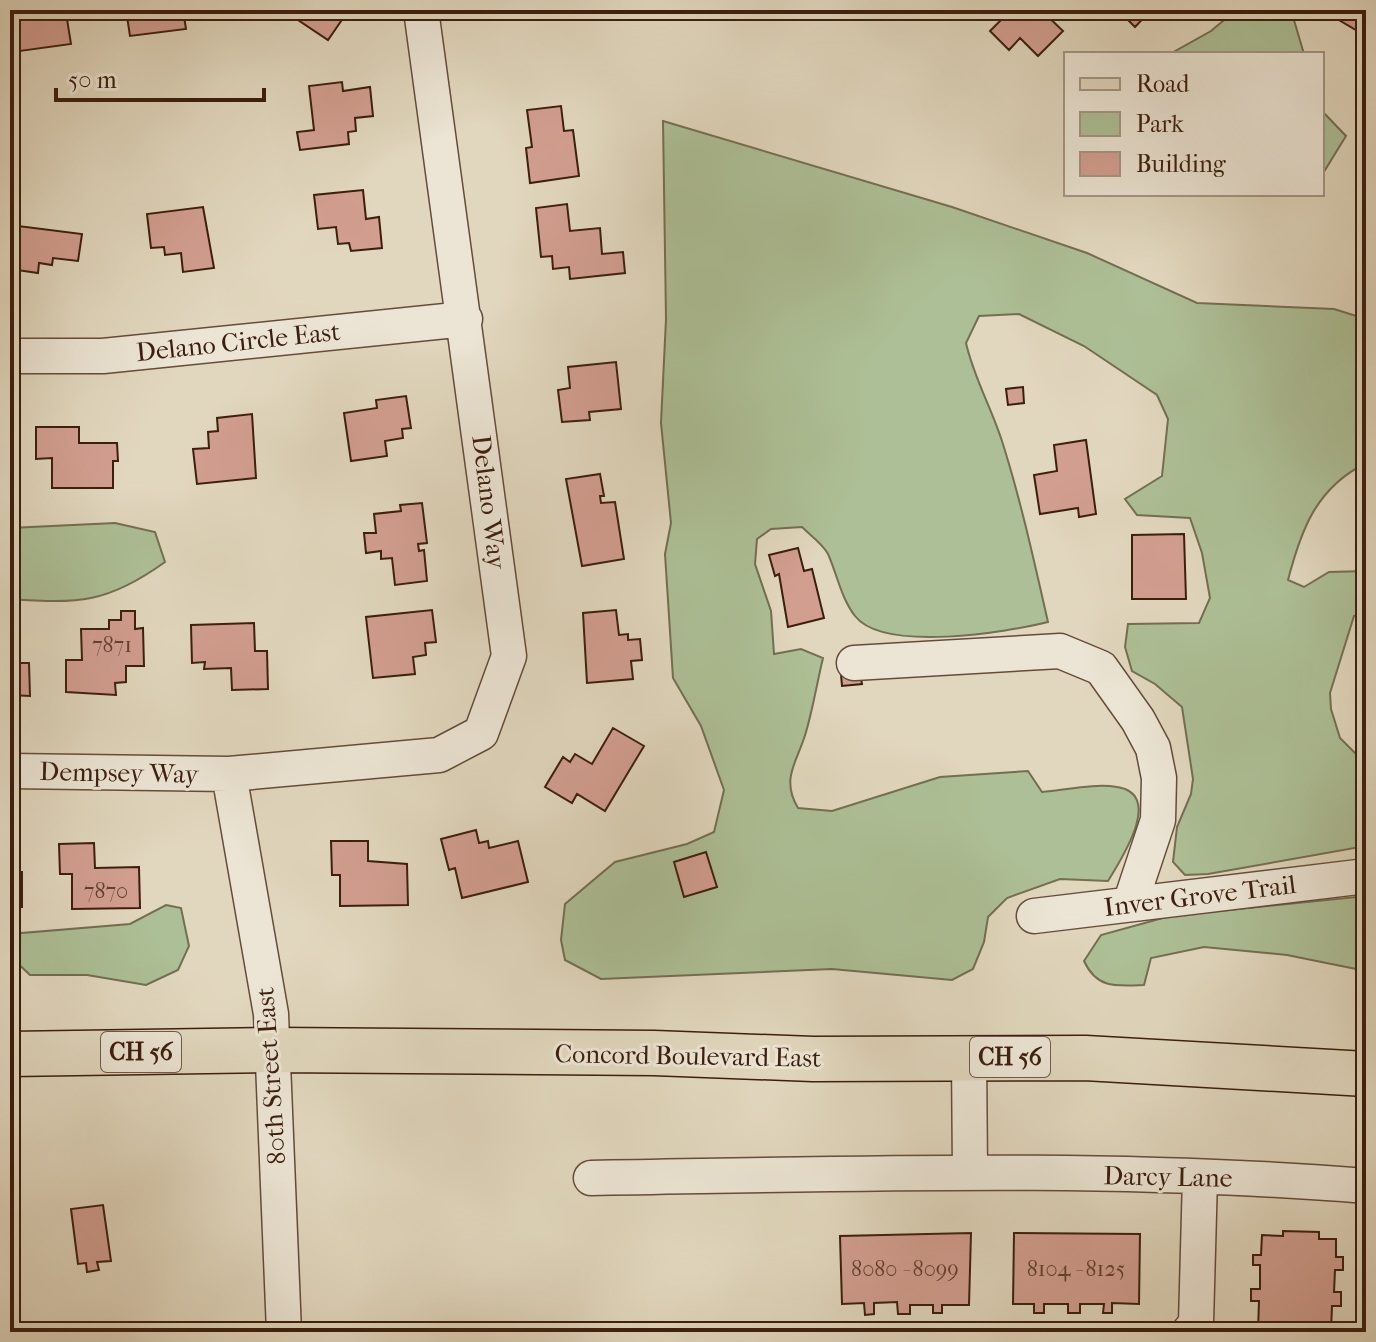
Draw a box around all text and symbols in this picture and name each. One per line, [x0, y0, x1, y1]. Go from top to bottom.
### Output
scale bar [56, 52, 264, 102]
legend [1064, 52, 1324, 196]
text: 50 m [68, 66, 117, 94]
text: Road [1136, 70, 1190, 98]
text: Park [1136, 110, 1184, 138]
text: Building [1136, 150, 1227, 178]
street label: Delano Circle East [134, 316, 342, 368]
street label: Delano Way [465, 433, 513, 572]
house number: 7871 [92, 632, 132, 658]
street label: Dempsey Way [39, 756, 200, 790]
street label: Inver Grove Trail [1102, 869, 1298, 923]
house number: 7870 [84, 878, 128, 904]
street label: 80th Street East [249, 986, 293, 1166]
road number: CH 56 [101, 1032, 181, 1072]
road number: CH 56 [970, 1037, 1050, 1077]
street label: Concord Boulevard East [554, 1038, 822, 1074]
street label: Darcy Lane [1103, 1160, 1233, 1194]
house number: 8080 - 8099 [851, 1256, 959, 1282]
house number: 8104 - 8125 [1027, 1256, 1125, 1282]

